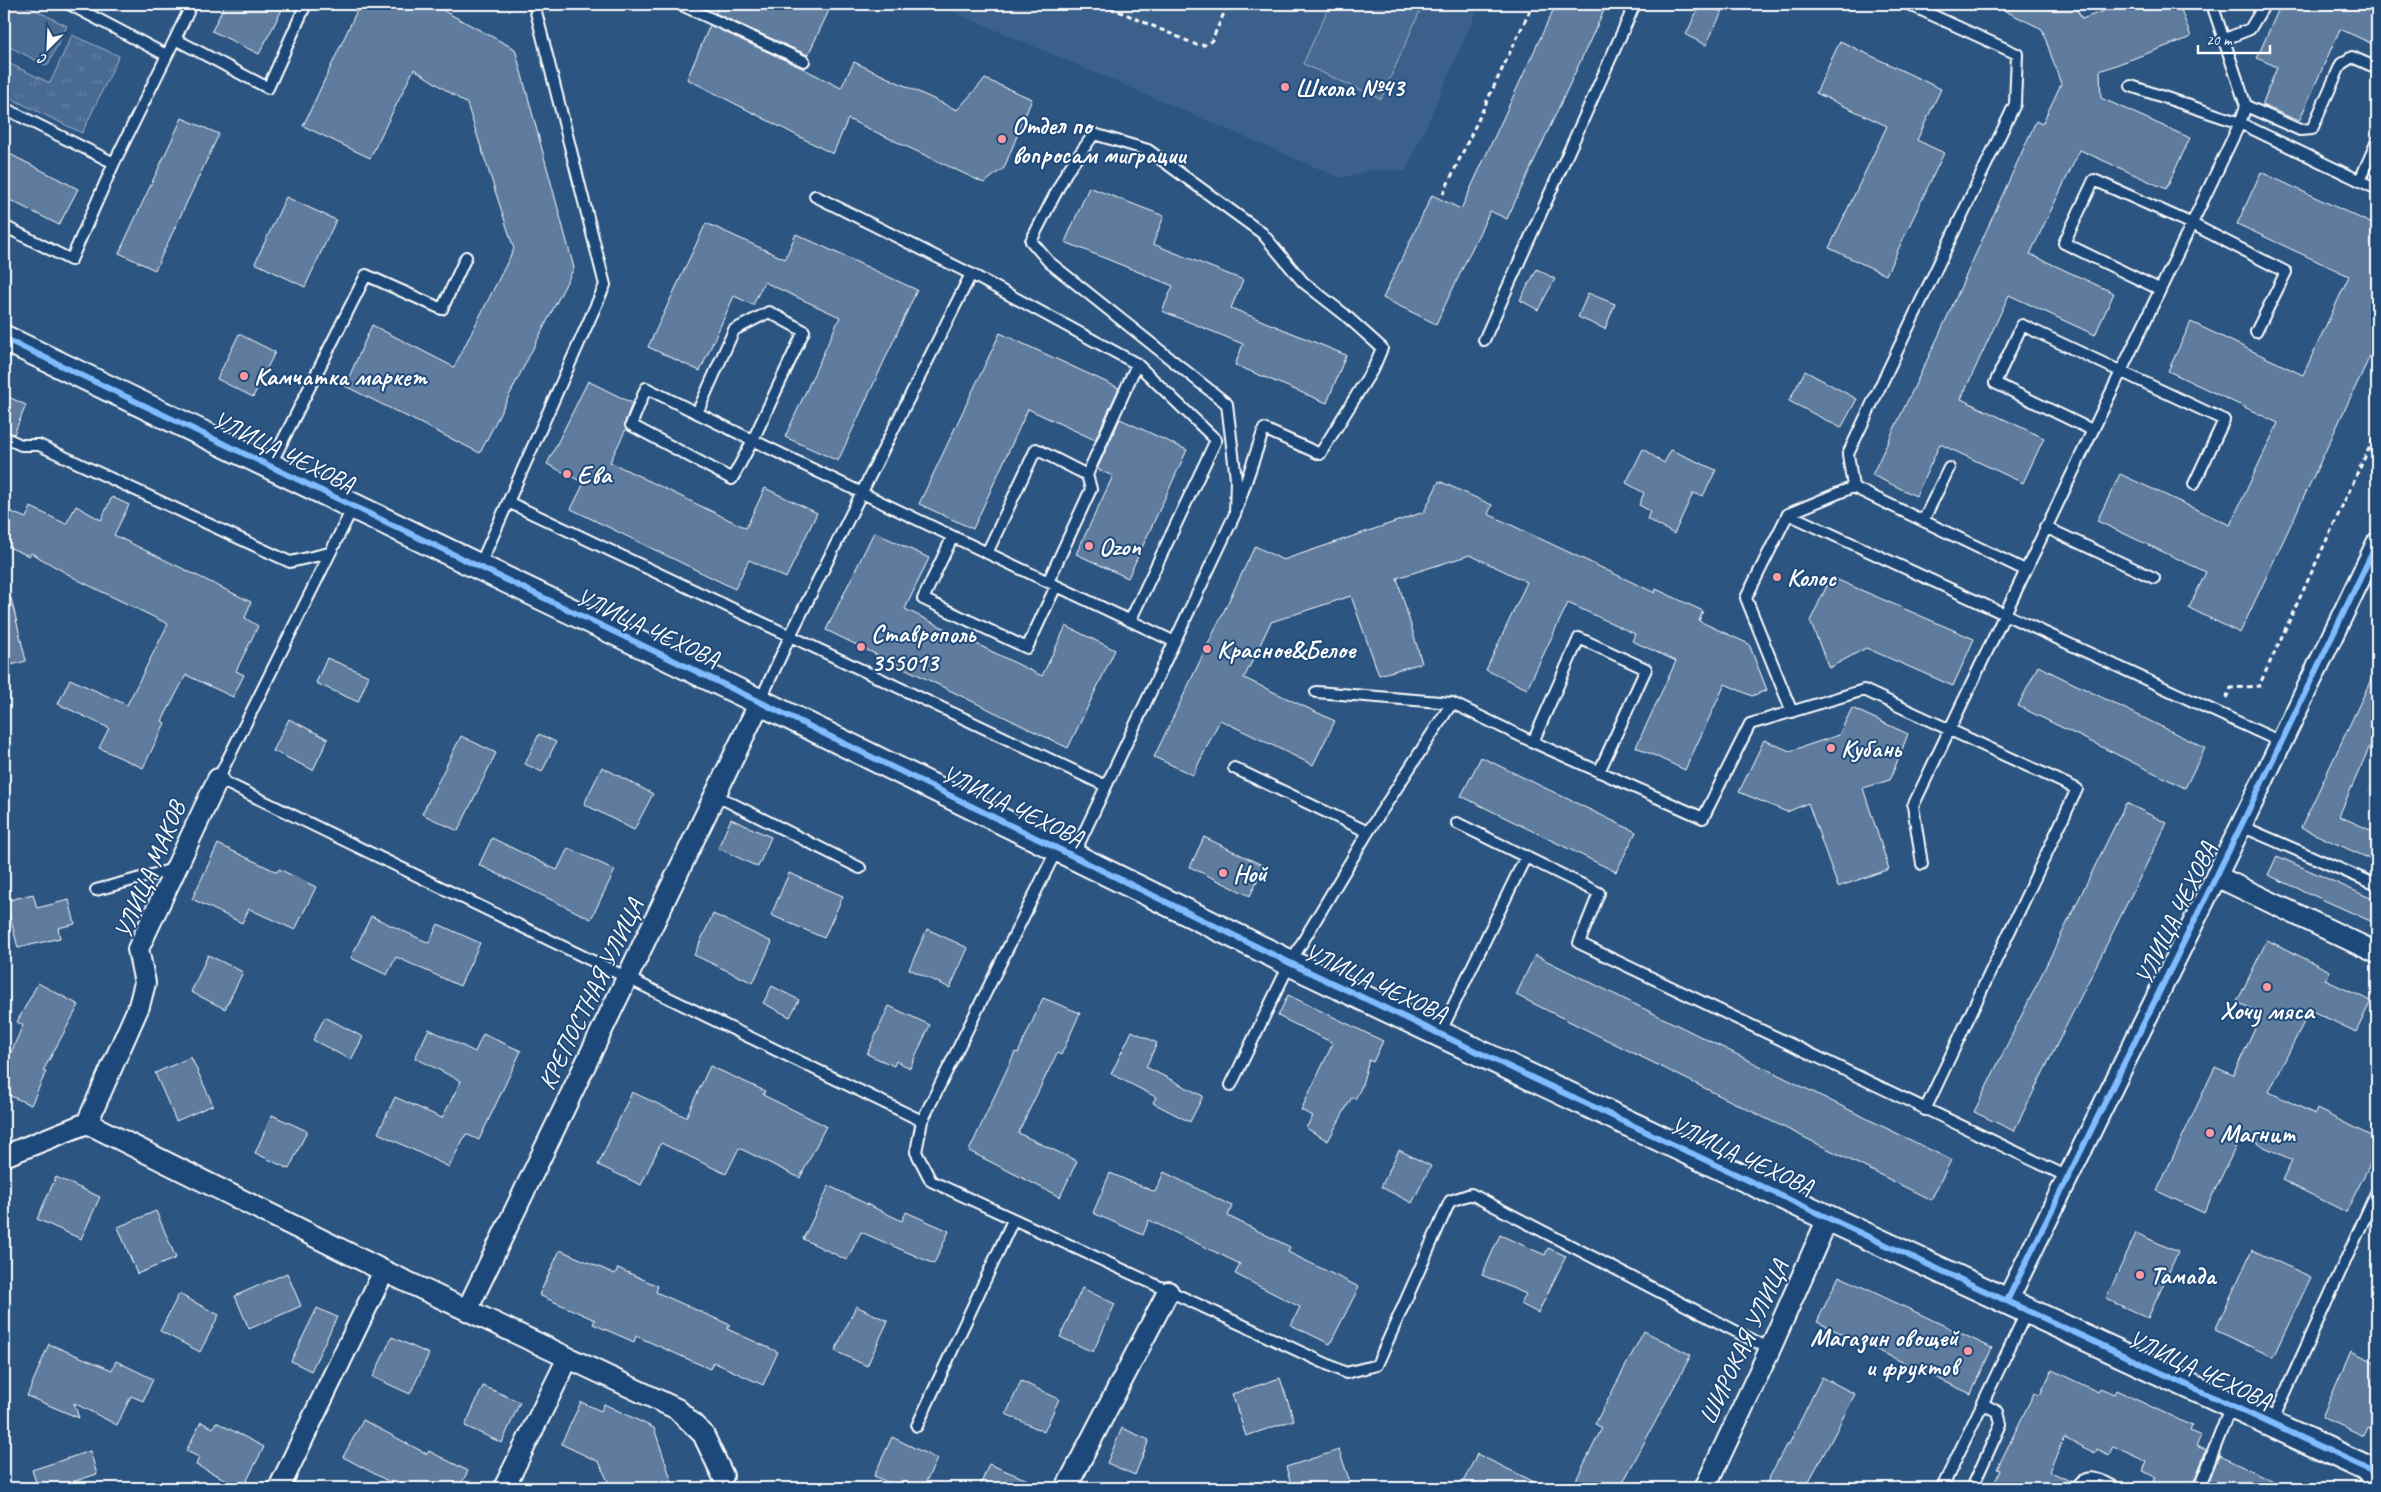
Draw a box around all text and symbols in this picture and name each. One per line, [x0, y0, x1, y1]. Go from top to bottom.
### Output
north arrow [22, 22, 72, 72]
scale bar [2198, 22, 2271, 54]
text: 20 m [2206, 31, 2233, 50]
text: С [34, 49, 50, 69]
place label: Школа №43 [1295, 72, 1407, 104]
marker: Школа №43 [1279, 81, 1291, 93]
place label: Отдел по вопросам миграции [1012, 110, 1187, 171]
marker: Отдел по вопросам миграции [996, 133, 1008, 145]
place label: Камчатка маркет [254, 361, 429, 393]
marker: Камчатка маркет [238, 370, 250, 382]
street label: УЛИЦА ЧЕХОВА [207, 404, 361, 500]
place label: Ева [577, 459, 613, 491]
marker: Ева [561, 468, 573, 480]
place label: Ozon [1099, 531, 1141, 563]
marker: Ozon [1083, 540, 1095, 552]
place label: Колос [1787, 562, 1837, 594]
marker: Колос [1771, 571, 1783, 583]
street label: УЛИЦА ЧЕХОВА [571, 581, 725, 675]
place label: Ставрополь 355013 [871, 618, 977, 679]
place label: Красное&Белое [1217, 634, 1357, 666]
marker: Ставрополь 355013 [855, 641, 867, 653]
marker: Красное&Белое [1201, 643, 1213, 655]
place label: Кубань [1841, 733, 1903, 765]
marker: Кубань [1825, 742, 1837, 754]
street label: УЛИЦА ЧЕХОВА [936, 758, 1090, 854]
street label: УЛИЦА МАКОВ [107, 794, 194, 944]
street label: УЛИЦА ЧЕХОВА [2128, 836, 2224, 990]
place label: Ной [1233, 858, 1269, 890]
marker: Ной [1217, 867, 1229, 879]
street label: КРЕПОСТНАЯ УЛИЦА [531, 892, 652, 1095]
street label: УЛИЦА ЧЕХОВА [1299, 936, 1453, 1030]
marker: Хочу мяса [2261, 981, 2273, 993]
place label: Хочу мяса [2220, 995, 2316, 1027]
street label: УЛИЦА ЧЕХОВА [1665, 1109, 1819, 1203]
place label: Магнит [2220, 1118, 2296, 1150]
marker: Магнит [2204, 1127, 2216, 1139]
street label: ШИРОКАЯ УЛИЦА [1692, 1254, 1797, 1430]
place label: Тамада [2150, 1260, 2218, 1292]
marker: Тамада [2134, 1269, 2146, 1281]
place label: Магазин овощей и фруктов [1810, 1322, 1962, 1383]
street label: УЛИЦА ЧЕХОВА [2123, 1323, 2277, 1417]
marker: Магазин овощей и фруктов [1962, 1345, 1974, 1357]

